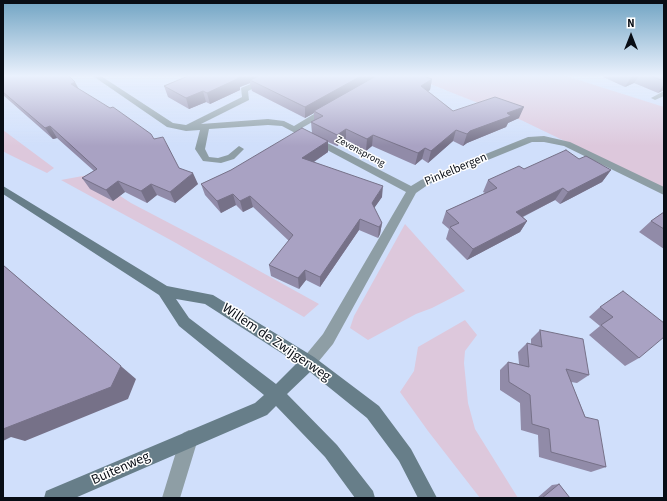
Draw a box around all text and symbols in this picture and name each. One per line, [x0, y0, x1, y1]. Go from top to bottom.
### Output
north arrow [611, 16, 651, 56]
text: N [627, 16, 635, 31]
street label: Zevensprong [333, 134, 387, 170]
street label: Pinkelbergen [423, 150, 489, 190]
street label: Willem de Zwijgerweg [218, 300, 334, 386]
street label: Buitenweg [89, 449, 153, 489]

